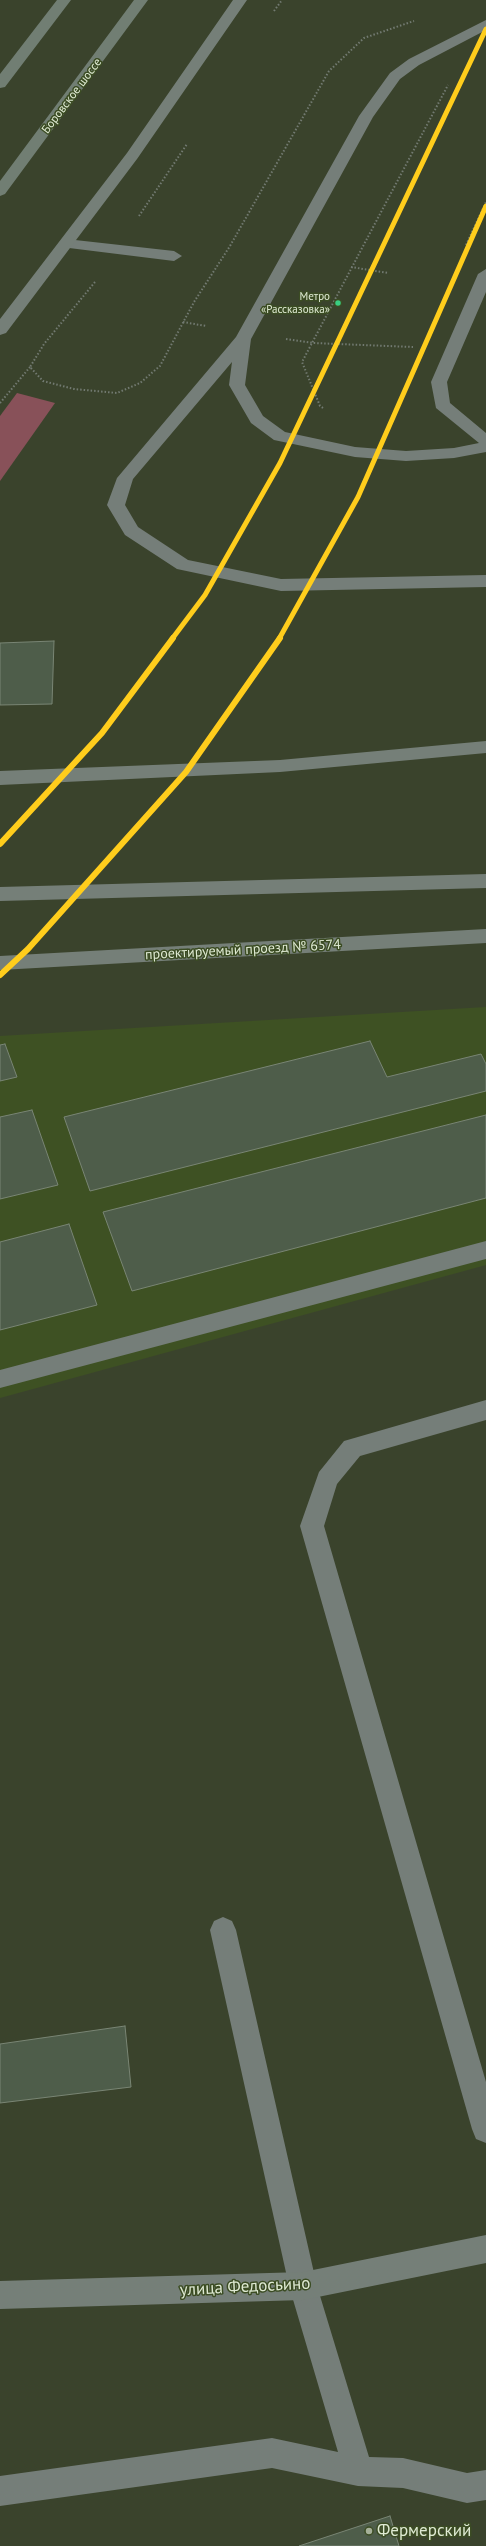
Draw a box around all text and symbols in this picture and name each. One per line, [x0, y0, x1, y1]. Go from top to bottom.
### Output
street label: Боровское шоссе [39, 56, 105, 136]
place label: Метро «Рассказовка» [261, 290, 330, 316]
marker: Метро «Рассказовка» [333, 298, 343, 308]
street label: проектируемый проезд № 6574 [145, 936, 341, 964]
street label: улица Федосьино [179, 2273, 311, 2301]
place label: Фермерский [377, 2521, 471, 2541]
marker: Фермерский [364, 2526, 374, 2536]

